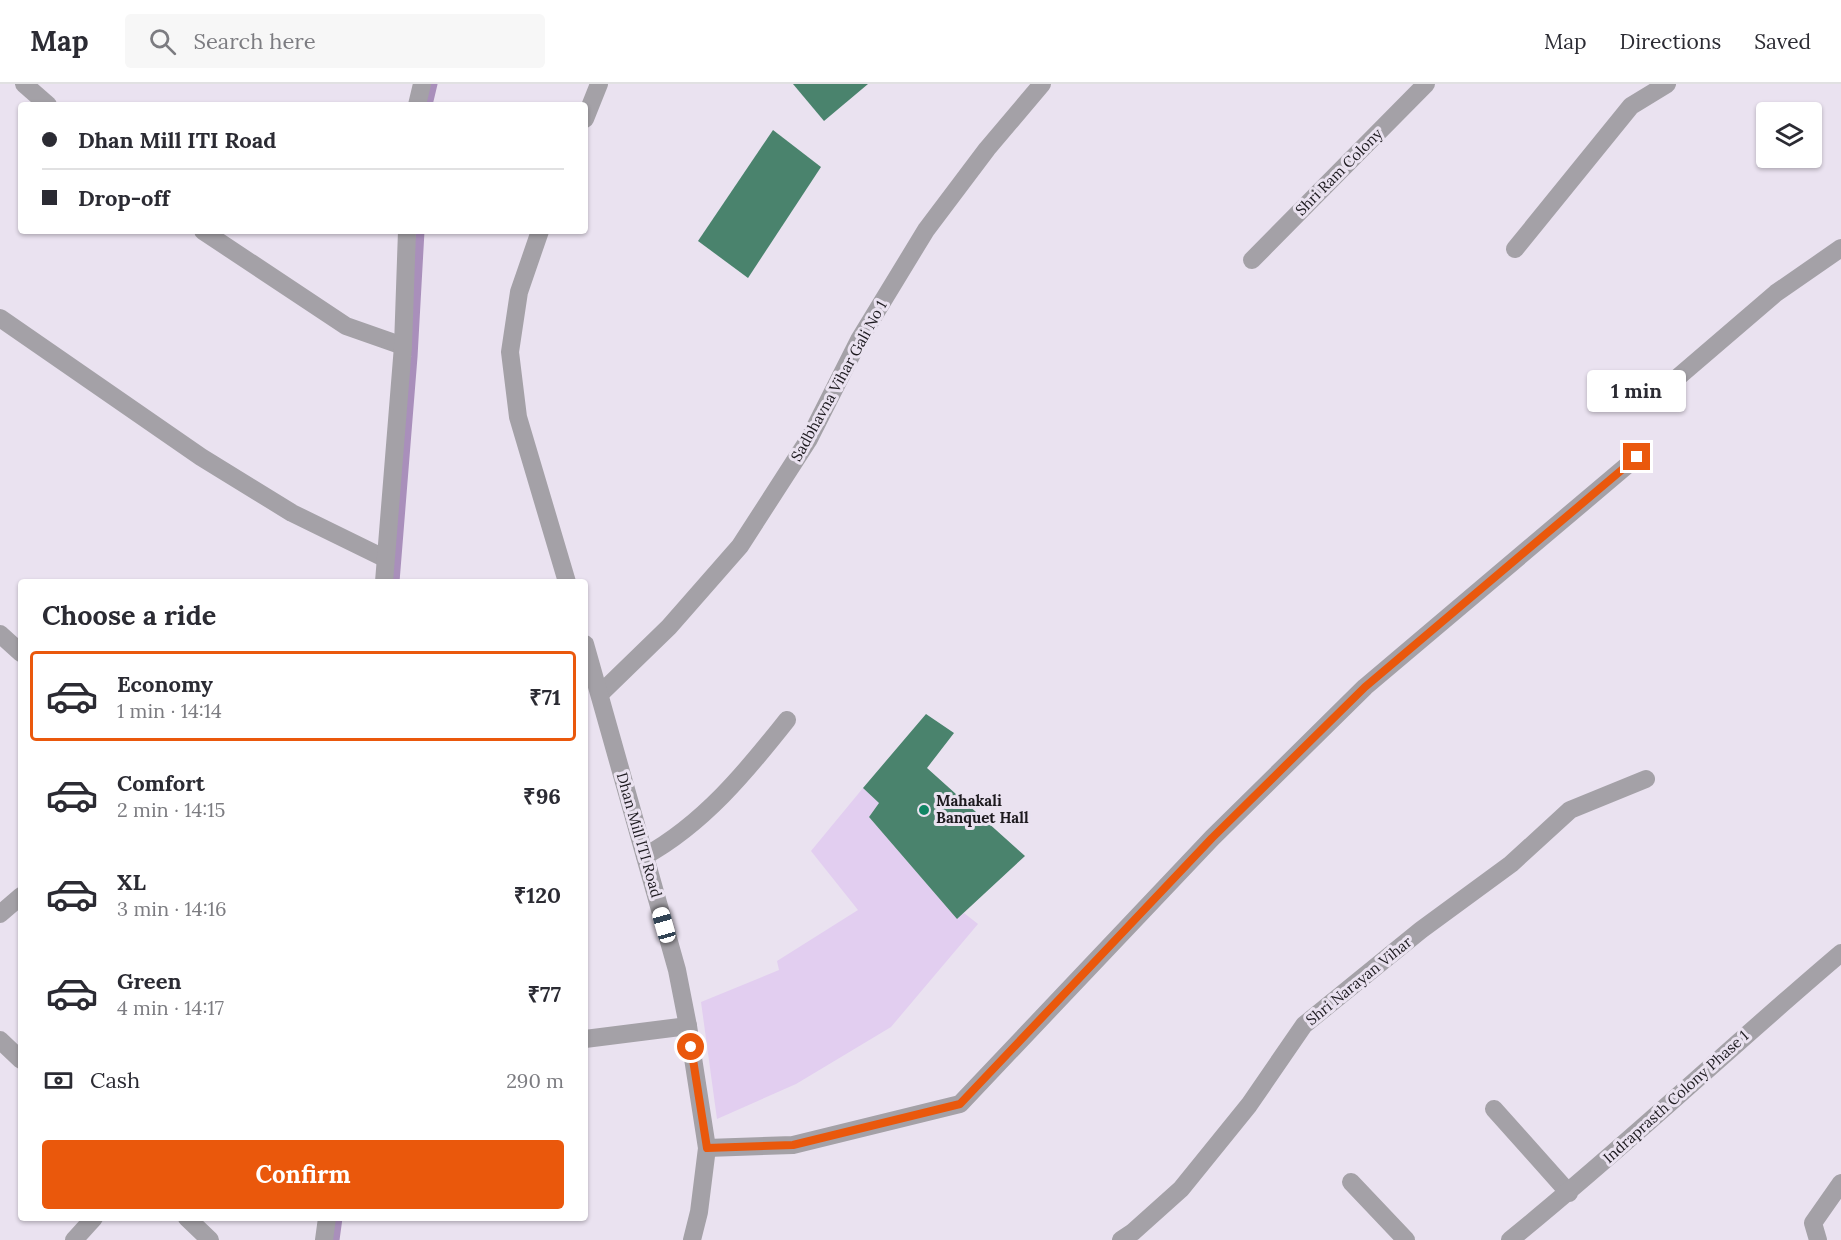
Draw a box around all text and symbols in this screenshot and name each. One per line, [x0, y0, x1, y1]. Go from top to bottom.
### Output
search box [125, 14, 545, 68]
text: Map [30, 23, 89, 59]
icon: search [146, 25, 179, 58]
text: Search here [194, 27, 316, 55]
text: Map [1544, 28, 1587, 55]
text: Directions [1620, 28, 1721, 55]
text: Saved [1754, 28, 1811, 55]
map controls [1756, 102, 1822, 168]
button: layers [1756, 102, 1822, 168]
street label: Shri Ram Colony [1291, 124, 1386, 219]
text: Dhan Mill ITI Road [78, 126, 276, 154]
text: Drop-off [78, 184, 170, 212]
street label: Sadbhavna Vihar Gali No 1 [786, 297, 891, 464]
callout: 1 min [1588, 370, 1686, 412]
text: 1 min [1611, 378, 1662, 403]
route end [1623, 443, 1650, 470]
text: Choose a ride [42, 598, 216, 632]
icon: car [45, 669, 99, 723]
text: Economy [117, 670, 213, 698]
text: ₹71 [529, 683, 561, 711]
text: 1 min · 14:14 [117, 698, 222, 723]
icon: car [45, 768, 99, 822]
text: Comfort [117, 769, 205, 797]
street label: Dhan Mill ITI Road [613, 770, 666, 900]
text: ₹96 [523, 782, 561, 810]
place label: Mahakali Banquet Hall [936, 791, 1029, 827]
text: 2 min · 14:15 [117, 797, 225, 822]
marker: Mahakali Banquet Hall [917, 803, 931, 817]
icon: car [45, 867, 99, 921]
text: XL [117, 868, 146, 896]
text: ₹120 [514, 881, 561, 909]
text: 3 min · 14:16 [117, 896, 227, 921]
car [650, 905, 678, 945]
street label: Shri Narayan Vihar [1302, 932, 1416, 1029]
icon: car [45, 966, 99, 1020]
text: Green [117, 967, 182, 995]
text: ₹77 [527, 980, 561, 1008]
text: 4 min · 14:17 [117, 995, 224, 1020]
street label: Indraprasth Colony Phase 1 [1599, 1026, 1752, 1167]
route start [677, 1033, 704, 1060]
icon: cash [42, 1064, 75, 1097]
text: Cash [90, 1066, 140, 1094]
text: 290 m [506, 1068, 564, 1093]
button: Confirm [42, 1140, 564, 1209]

